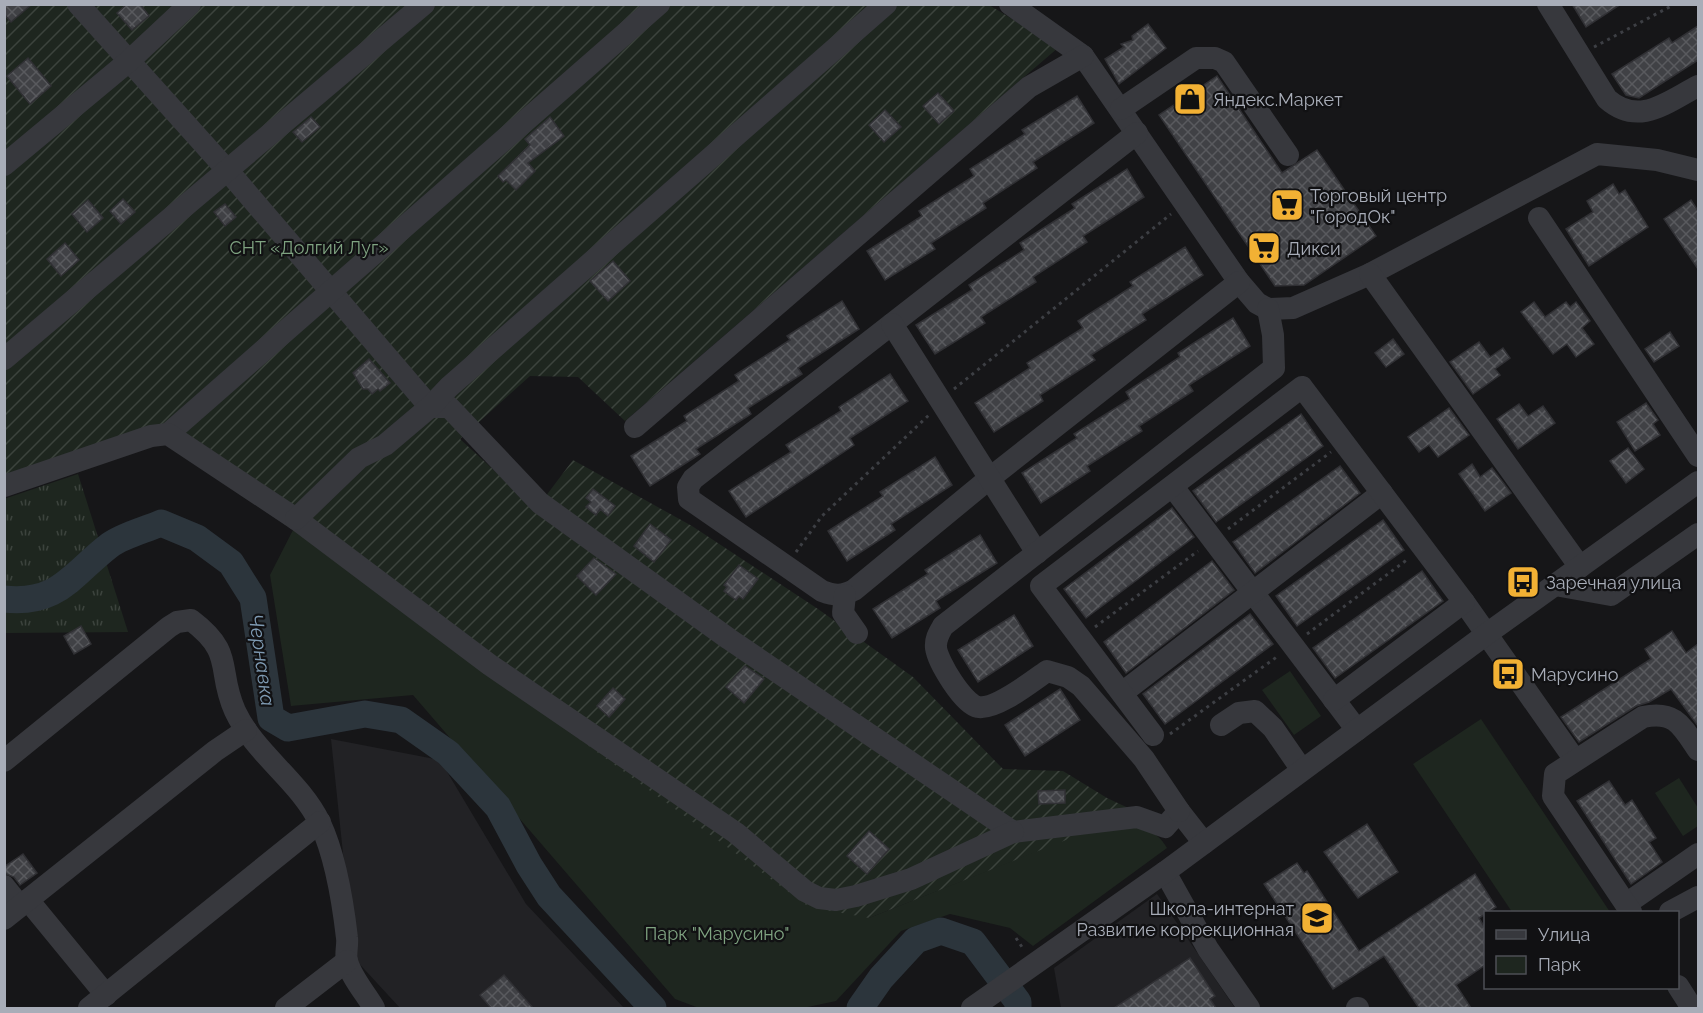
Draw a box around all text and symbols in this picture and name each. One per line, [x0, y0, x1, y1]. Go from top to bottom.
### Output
shop icon: Яндекс.Маркет [1172, 81, 1208, 117]
place label: Яндекс.Маркет [1213, 89, 1343, 110]
place label: Торговый центр "ГородОк" [1310, 185, 1447, 227]
supermarket icon: Торговый центр "ГородОк" [1269, 187, 1305, 223]
supermarket icon: Дикси [1246, 230, 1282, 266]
park label: СНТ «Долгий Луг» [229, 237, 389, 258]
place label: Дикси [1287, 238, 1341, 259]
bus stop icon: Заречная улица [1505, 564, 1541, 600]
place label: Заречная улица [1546, 572, 1681, 593]
water label: Чернавка [244, 612, 280, 708]
bus stop icon: Марусино [1490, 656, 1526, 692]
place label: Марусино [1531, 664, 1619, 685]
place label: Школа-интернат Развитие коррекционная [1076, 898, 1294, 940]
school or university icon: Школа-интернат Развитие коррекционная [1299, 900, 1335, 936]
legend [1484, 911, 1679, 989]
park label: Парк "Марусино" [644, 923, 790, 944]
text: Улица [1538, 924, 1590, 945]
text: Парк [1538, 954, 1581, 975]

